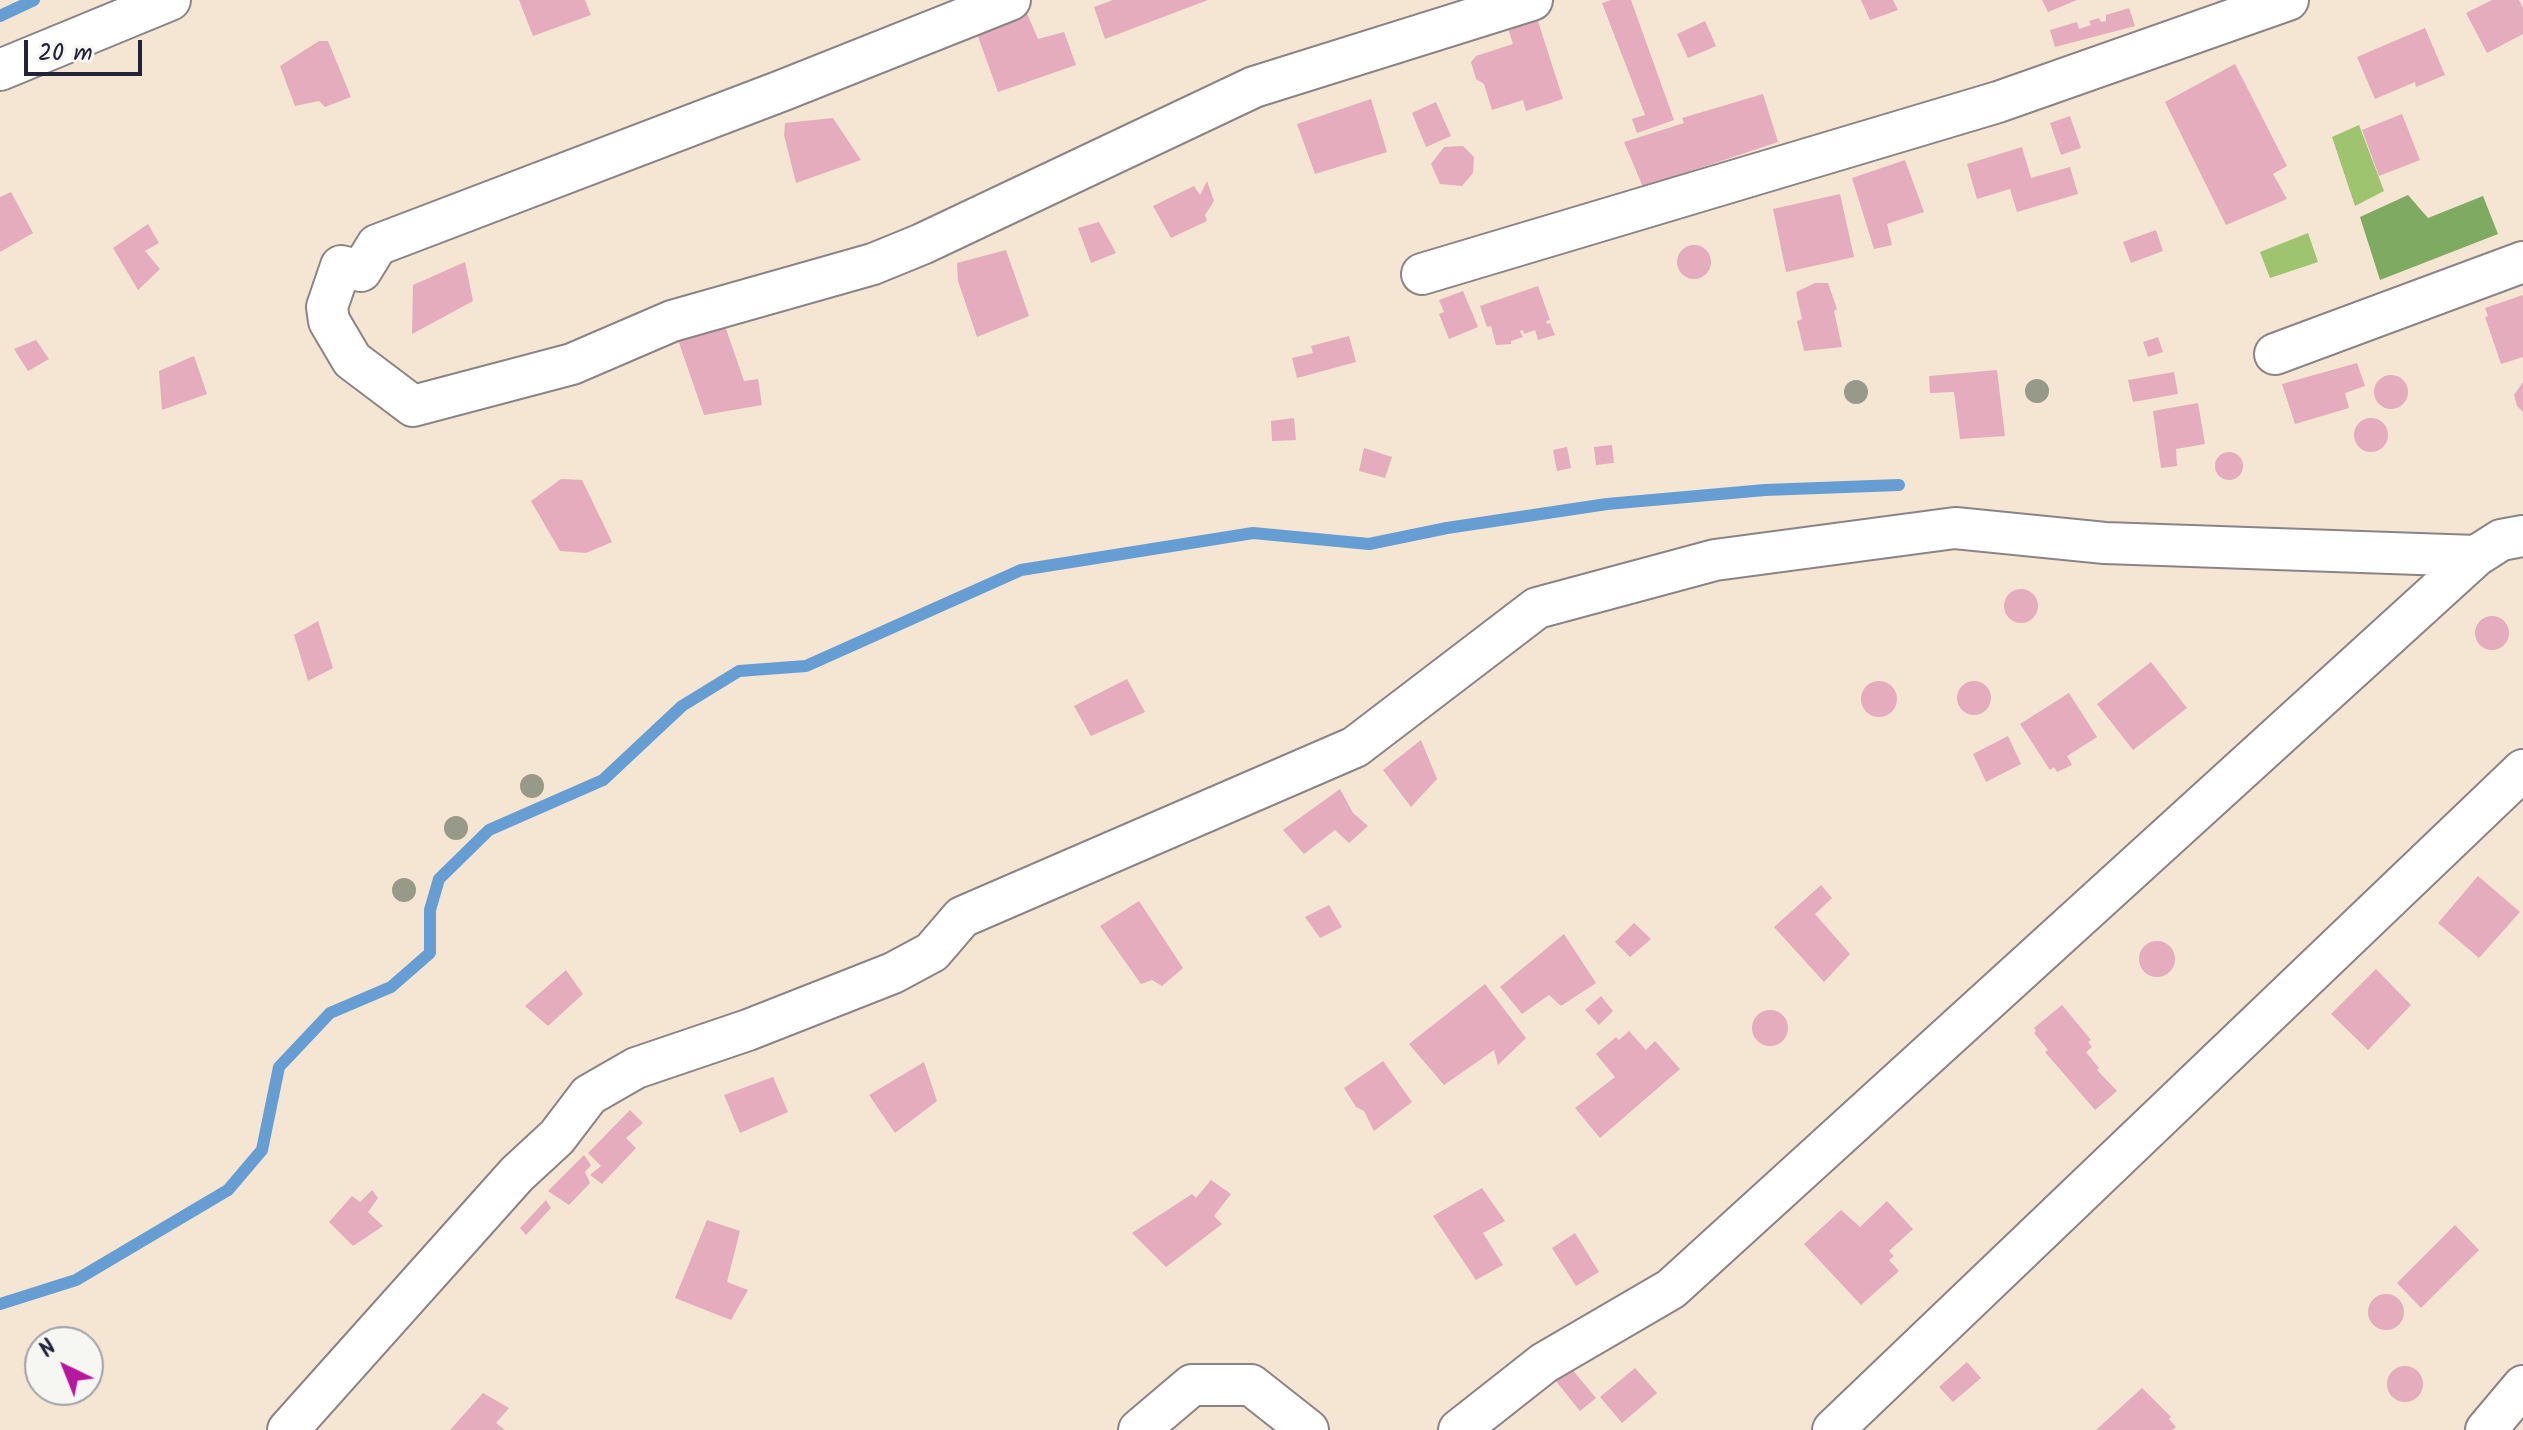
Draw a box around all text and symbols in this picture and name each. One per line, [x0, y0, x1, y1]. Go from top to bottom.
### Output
scale bar [28, 24, 146, 74]
text: 20 m [38, 34, 93, 73]
north arrow [24, 1326, 104, 1406]
text: N [32, 1332, 66, 1367]

